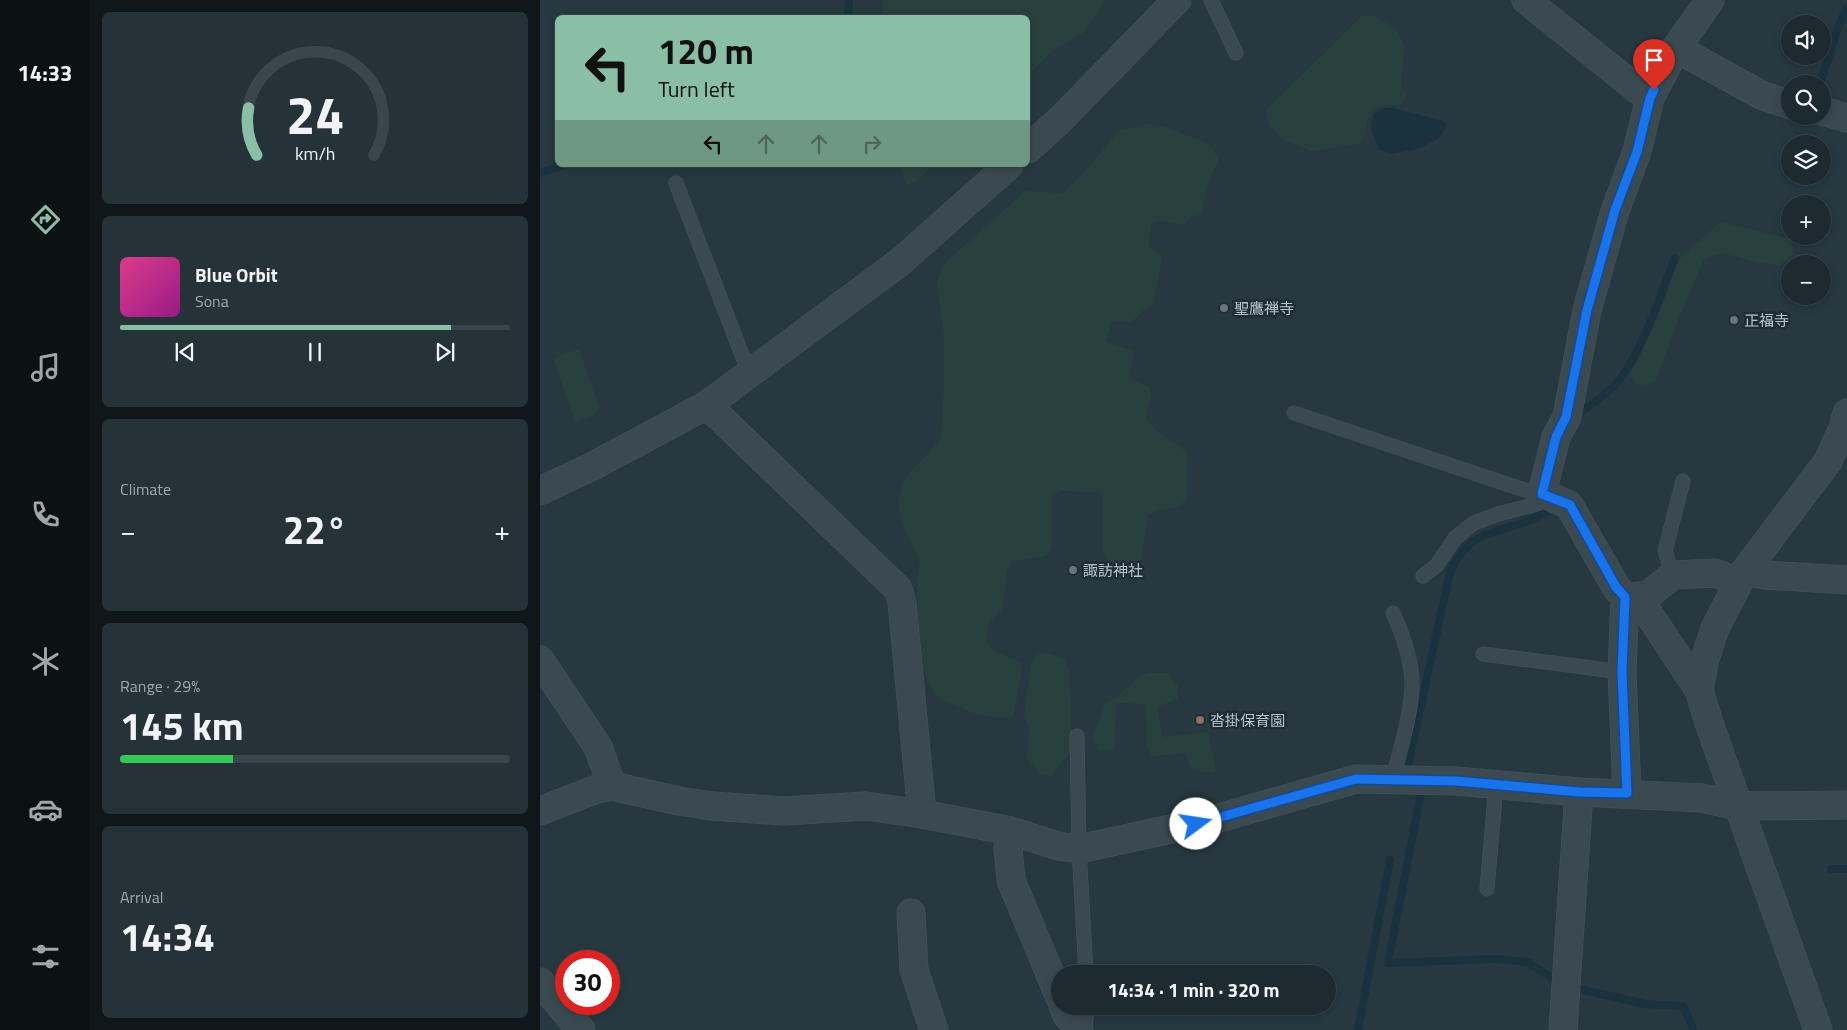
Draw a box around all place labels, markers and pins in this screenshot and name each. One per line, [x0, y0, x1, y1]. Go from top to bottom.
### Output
pin [1633, 39, 1675, 90]
place label: 聖鷹禅寺 [1234, 297, 1294, 320]
marker: 聖鷹禅寺 [1218, 302, 1230, 314]
place label: 正福寺 [1744, 309, 1789, 332]
marker: 正福寺 [1728, 314, 1740, 326]
place label: 諏訪神社 [1083, 559, 1143, 582]
marker: 諏訪神社 [1067, 564, 1079, 576]
place label: 沓掛保育園 [1210, 709, 1285, 732]
marker: 沓掛保育園 [1194, 714, 1206, 726]

